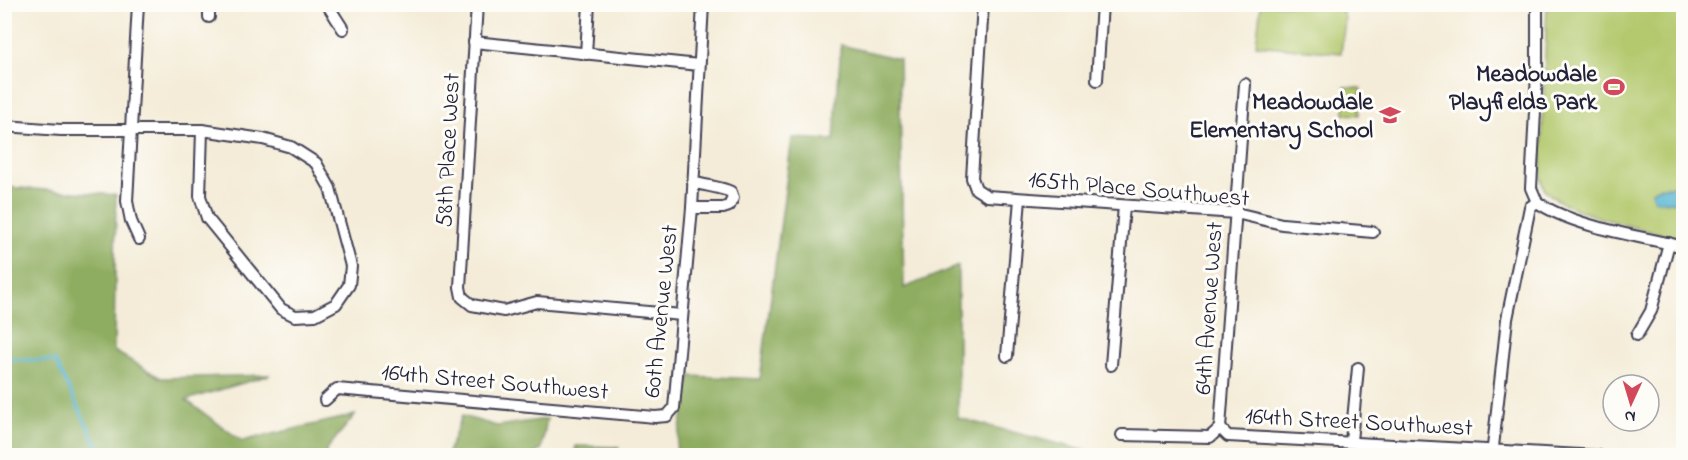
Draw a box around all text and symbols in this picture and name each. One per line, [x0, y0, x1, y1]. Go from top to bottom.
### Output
place label: Meadowdale Playfields Park [1449, 58, 1598, 122]
street label: 58th Place West [428, 72, 471, 228]
sports icon: Meadowdale Playfields Park [1602, 75, 1626, 99]
place label: Meadowdale Elementary School [1189, 86, 1374, 150]
school or university icon: Meadowdale Elementary School [1378, 103, 1402, 127]
street label: 165th Place Southwest [1027, 163, 1251, 218]
street label: 64th Avenue West [1187, 221, 1234, 396]
street label: 60th Avenue West [636, 223, 689, 400]
street label: 164th Street Southwest [380, 356, 610, 411]
north arrow [1601, 373, 1661, 433]
street label: 164th Street Southwest [1244, 400, 1474, 447]
text: N [1624, 404, 1636, 428]

